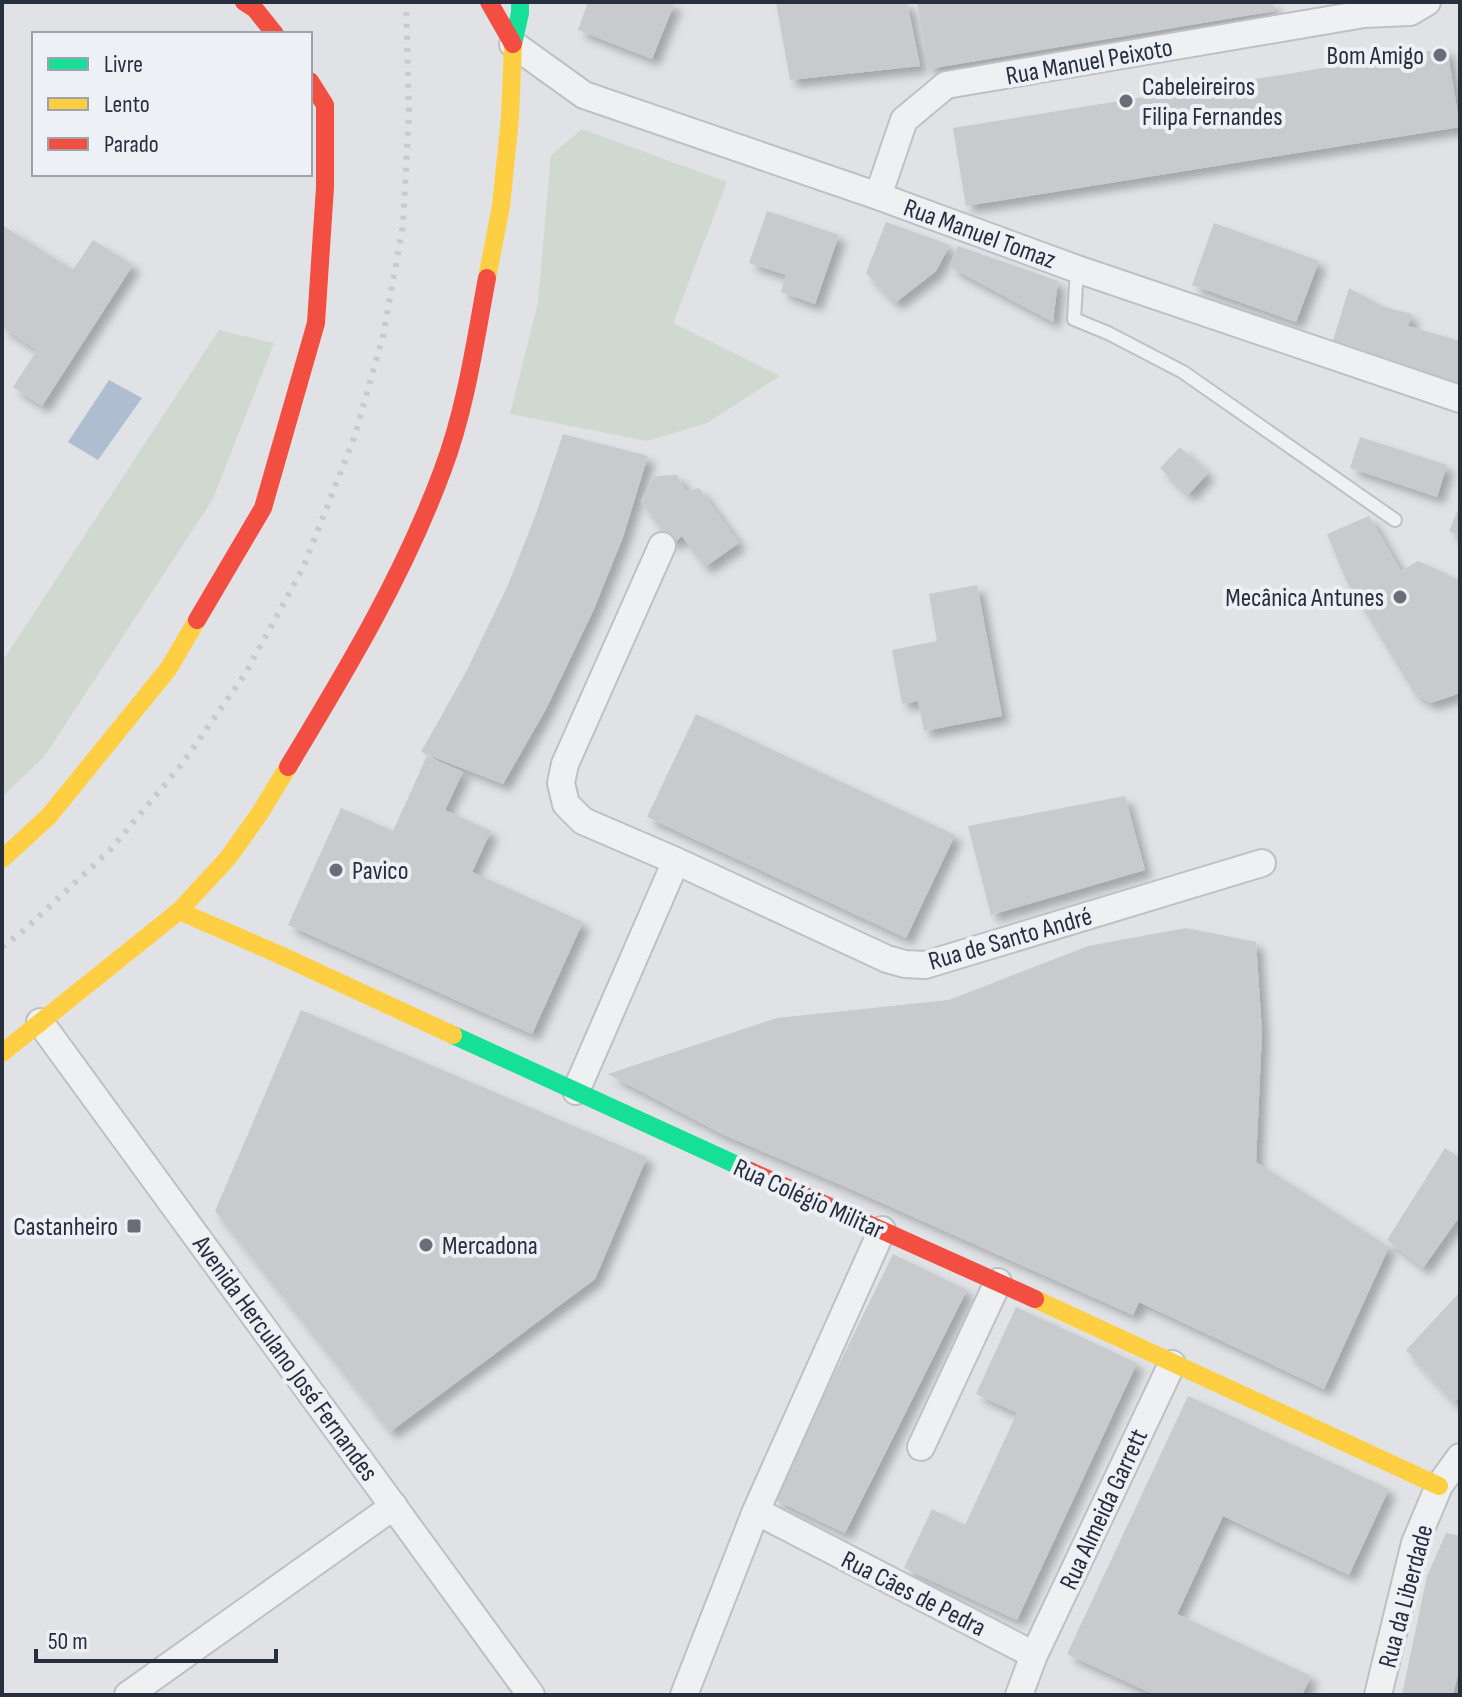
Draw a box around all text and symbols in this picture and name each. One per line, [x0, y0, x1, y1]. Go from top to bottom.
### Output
legend [32, 32, 312, 176]
street label: Rua Manuel Peixoto [1003, 33, 1175, 92]
place label: Bom Amigo [1327, 41, 1424, 72]
marker: Bom Amigo [1431, 46, 1449, 64]
text: Livre [104, 50, 143, 79]
place label: Cabeleireiros Filipa Fernandes [1142, 72, 1282, 133]
text: Lento [104, 90, 150, 119]
marker: Cabeleireiros Filipa Fernandes [1117, 92, 1135, 110]
text: Parado [104, 130, 159, 159]
street label: Rua Manuel Tomaz [899, 193, 1060, 276]
place label: Mecânica Antunes [1225, 583, 1384, 614]
marker: Mecânica Antunes [1391, 588, 1409, 606]
place label: Pavico [352, 856, 408, 887]
marker: Pavico [327, 861, 345, 879]
street label: Rua de Santo André [925, 901, 1096, 978]
street label: Rua Colégio Militar [728, 1152, 889, 1247]
place label: Castanheiro [13, 1212, 118, 1243]
marker: Castanheiro [125, 1217, 143, 1235]
street label: Avenida Herculano José Fernandes [185, 1230, 384, 1487]
place label: Mercadona [442, 1231, 538, 1262]
marker: Mercadona [417, 1236, 435, 1254]
street label: Rua Almeida Garrett [1054, 1424, 1155, 1595]
street label: Rua da Liberdade [1372, 1521, 1440, 1671]
street label: Rua Cães de Pedra [836, 1545, 991, 1644]
scale bar [36, 1613, 276, 1663]
text: 50 m [48, 1627, 88, 1656]

